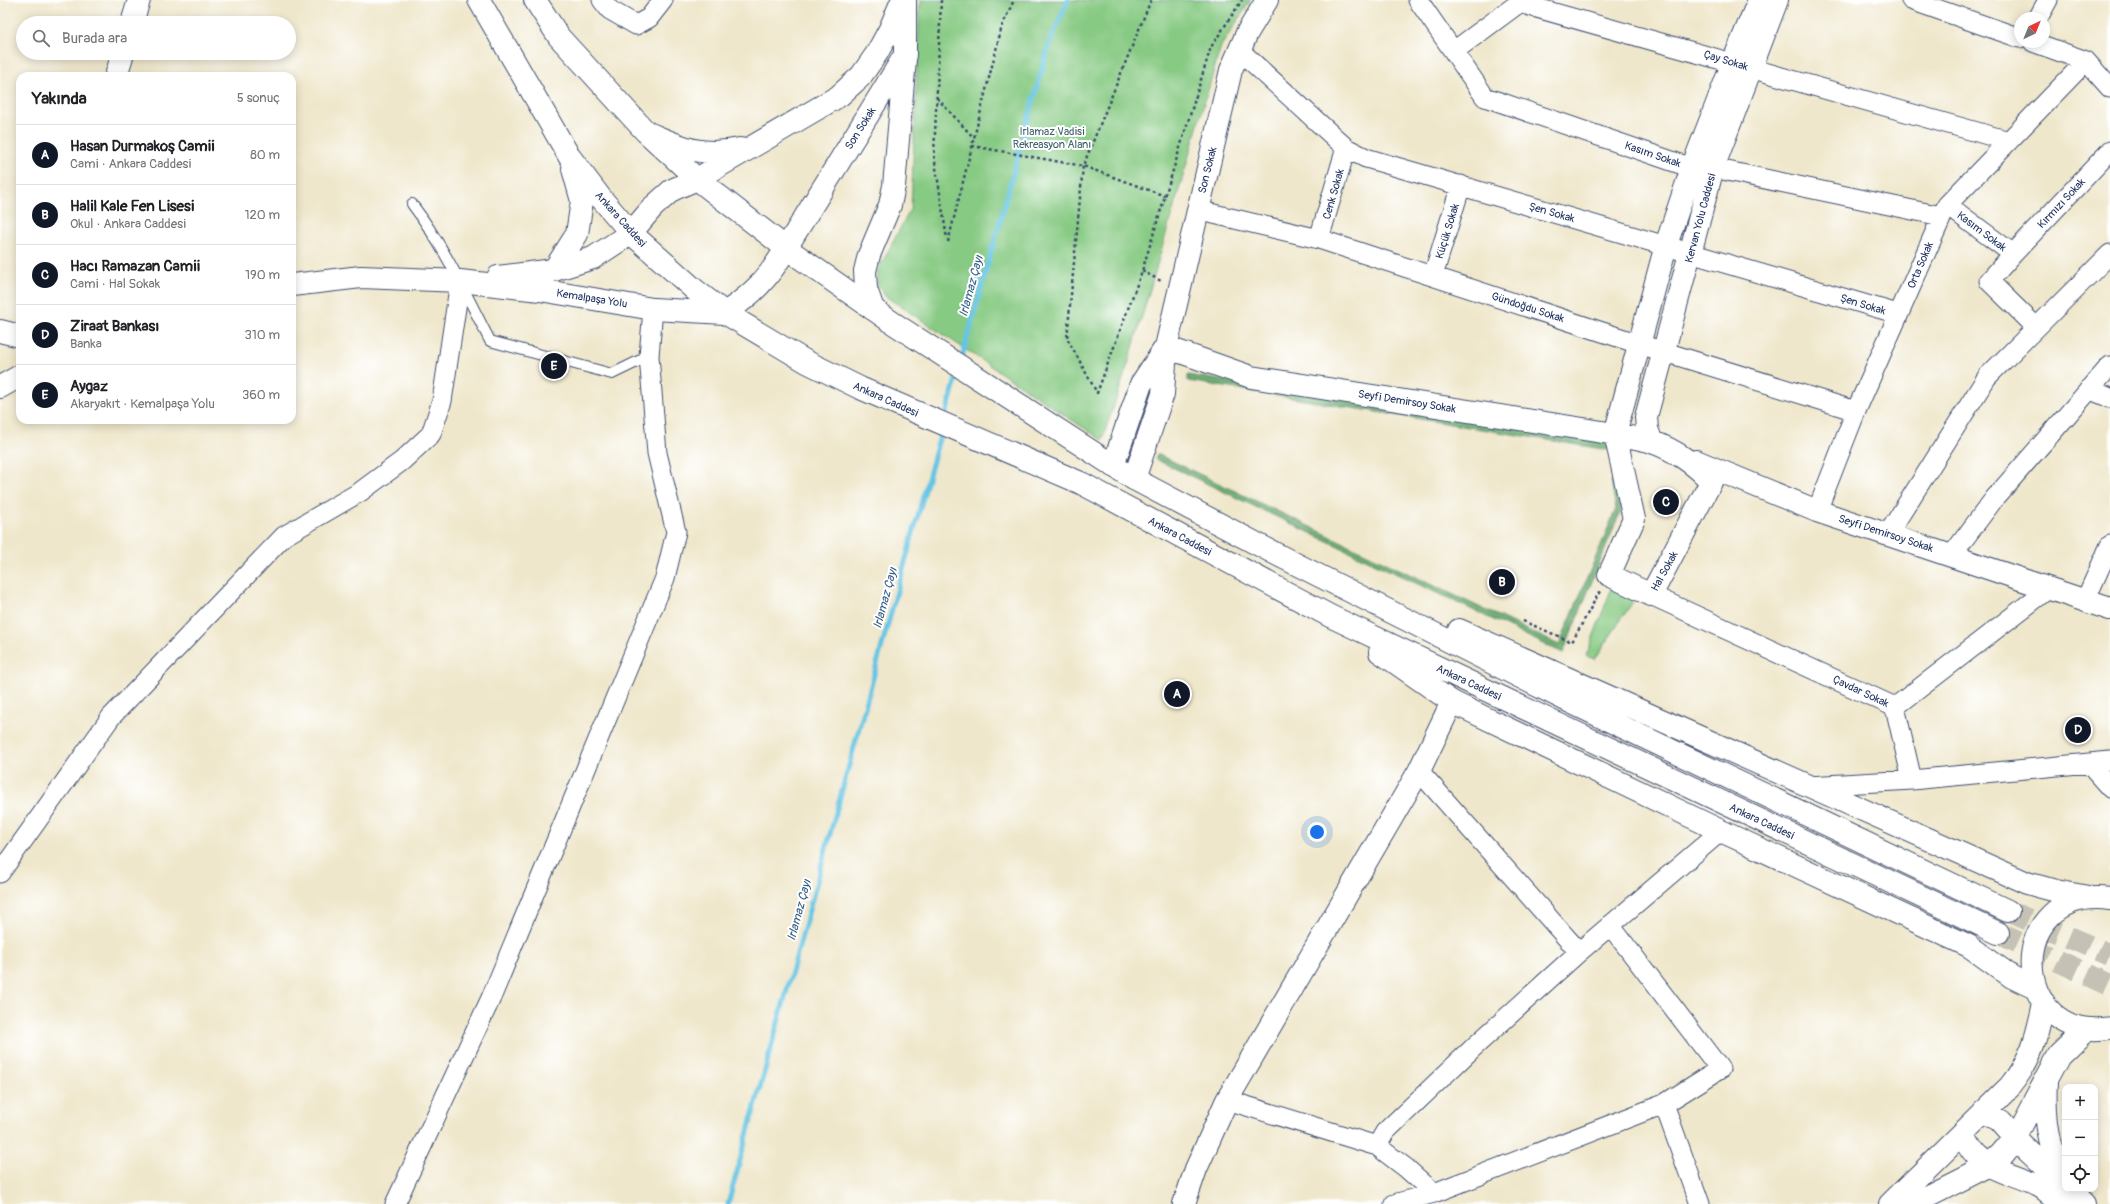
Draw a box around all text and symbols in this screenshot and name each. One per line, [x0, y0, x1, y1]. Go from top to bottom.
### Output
north arrow [2014, 12, 2050, 48]
search box [16, 16, 296, 60]
icon: search [30, 27, 52, 49]
text: Burada ara [62, 29, 127, 48]
street label: Çay Sokak [1702, 48, 1750, 73]
text: Yakında [32, 88, 87, 109]
text: 5 sonuç [237, 90, 280, 106]
street label: Son Sokak [842, 104, 879, 152]
park label: Irlamaz Vadisi Rekreasyon Alanı [1013, 125, 1091, 151]
text: Hasan Durmakoş Camii [70, 137, 214, 156]
street label: Kasım Sokak [1623, 139, 1683, 170]
street label: Son Sokak [1195, 145, 1220, 195]
text: A [41, 147, 49, 163]
text: 80 m [250, 147, 280, 163]
text: Cami · Ankara Caddesi [70, 156, 191, 172]
street label: Cenk Sokak [1320, 167, 1347, 221]
street label: Kervan Yolu Caddesi [1682, 172, 1719, 264]
street label: Kırmızı Sokak [2035, 175, 2088, 231]
street label: Ankara Caddesi [592, 189, 649, 250]
text: Halil Kale Fen Lisesi [70, 197, 194, 216]
street label: Şen Sokak [1528, 200, 1577, 225]
street label: Küçük Sokak [1433, 201, 1462, 260]
text: B [41, 207, 49, 223]
text: 120 m [244, 207, 280, 223]
street label: Kasım Sokak [1954, 209, 2009, 254]
text: Okul · Ankara Caddesi [70, 216, 186, 232]
street label: Orta Sokak [1905, 240, 1936, 291]
water label: Irlamaz Çayı [956, 253, 987, 318]
text: Hacı Ramazan Camii [70, 257, 200, 276]
text: C [41, 267, 49, 283]
text: 190 m [245, 267, 280, 283]
text: Cami · Hal Sokak [70, 276, 160, 292]
street label: Kemalpaşa Yolu [556, 286, 628, 311]
street label: Gündoğdu Sokak [1490, 290, 1566, 326]
street label: Şen Sokak [1839, 291, 1888, 318]
text: Ziraat Bankası [70, 317, 159, 336]
text: D [41, 327, 49, 343]
text: 310 m [244, 327, 280, 343]
text: Banka [70, 336, 102, 352]
pin: E [541, 351, 567, 381]
text: Aygaz [70, 377, 108, 396]
street label: Ankara Caddesi [851, 379, 921, 420]
text: E [42, 387, 48, 403]
text: 360 m [242, 387, 280, 403]
street label: Seyfi Demirsoy Sokak [1357, 387, 1457, 416]
text: Akaryakıt · Kemalpaşa Yolu [70, 396, 215, 412]
pin: C [1653, 487, 1679, 517]
street label: Seyfi Demirsoy Sokak [1837, 512, 1935, 555]
street label: Ankara Caddesi [1146, 514, 1214, 559]
street label: Hal Sokak [1648, 549, 1681, 594]
water label: Irlamaz Çayı [870, 565, 901, 630]
pin: B [1489, 567, 1515, 597]
street label: Ankara Caddesi [1434, 662, 1504, 703]
street label: Çavdar Sokak [1831, 673, 1891, 710]
pin: A [1164, 679, 1190, 709]
pin: D [2065, 715, 2091, 745]
street label: Ankara Caddesi [1727, 801, 1797, 842]
your location [1307, 822, 1327, 842]
water label: Irlamaz Çayı [784, 877, 815, 942]
map controls [2062, 1084, 2098, 1192]
button: + [2062, 1084, 2098, 1120]
button: − [2062, 1120, 2098, 1156]
button: locate [2062, 1156, 2098, 1192]

